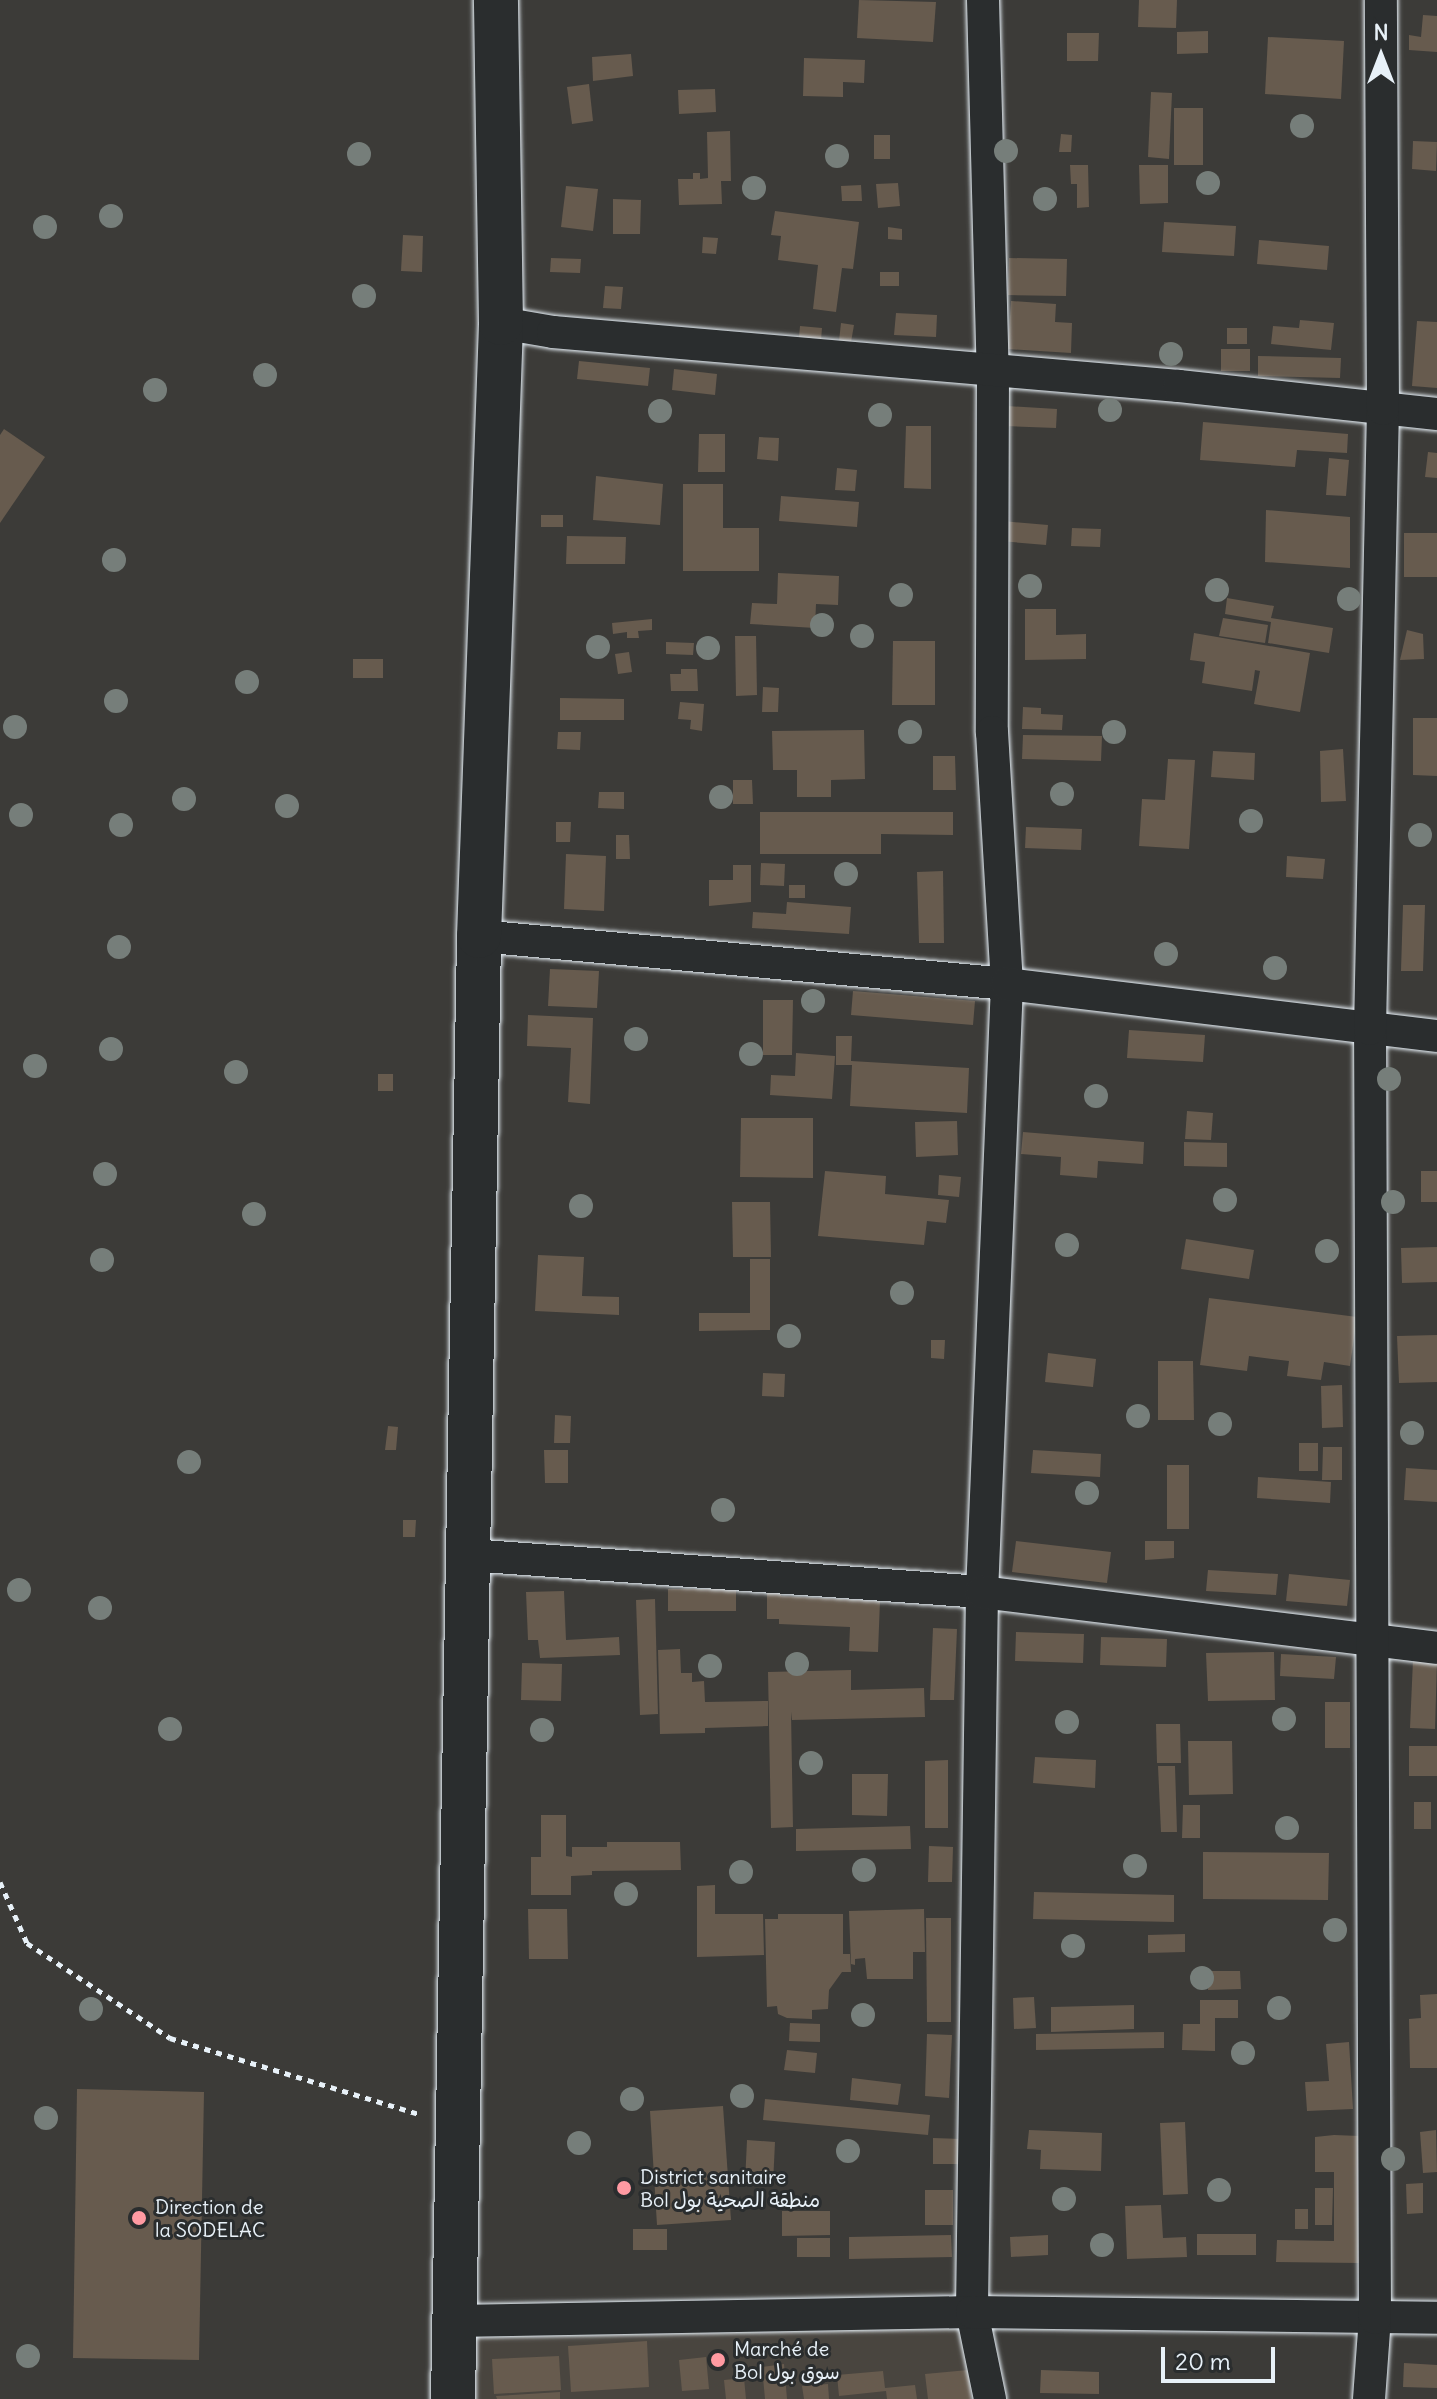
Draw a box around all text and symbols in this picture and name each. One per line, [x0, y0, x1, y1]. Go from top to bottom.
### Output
north arrow [1341, 16, 1421, 96]
text: N [1373, 18, 1389, 46]
place label: District sanitaire Bol منطقة الصحية بول [640, 2164, 820, 2211]
marker: District sanitaire Bol منطقة الصحية بول [615, 2179, 633, 2197]
place label: Direction de la SODELAC [155, 2194, 265, 2241]
marker: Direction de la SODELAC [130, 2209, 148, 2227]
scale bar [1165, 2331, 1279, 2381]
place label: Marché de Bol سوق بول [734, 2336, 840, 2383]
text: 20 m [1175, 2346, 1231, 2376]
marker: Marché de Bol سوق بول [709, 2351, 727, 2369]

